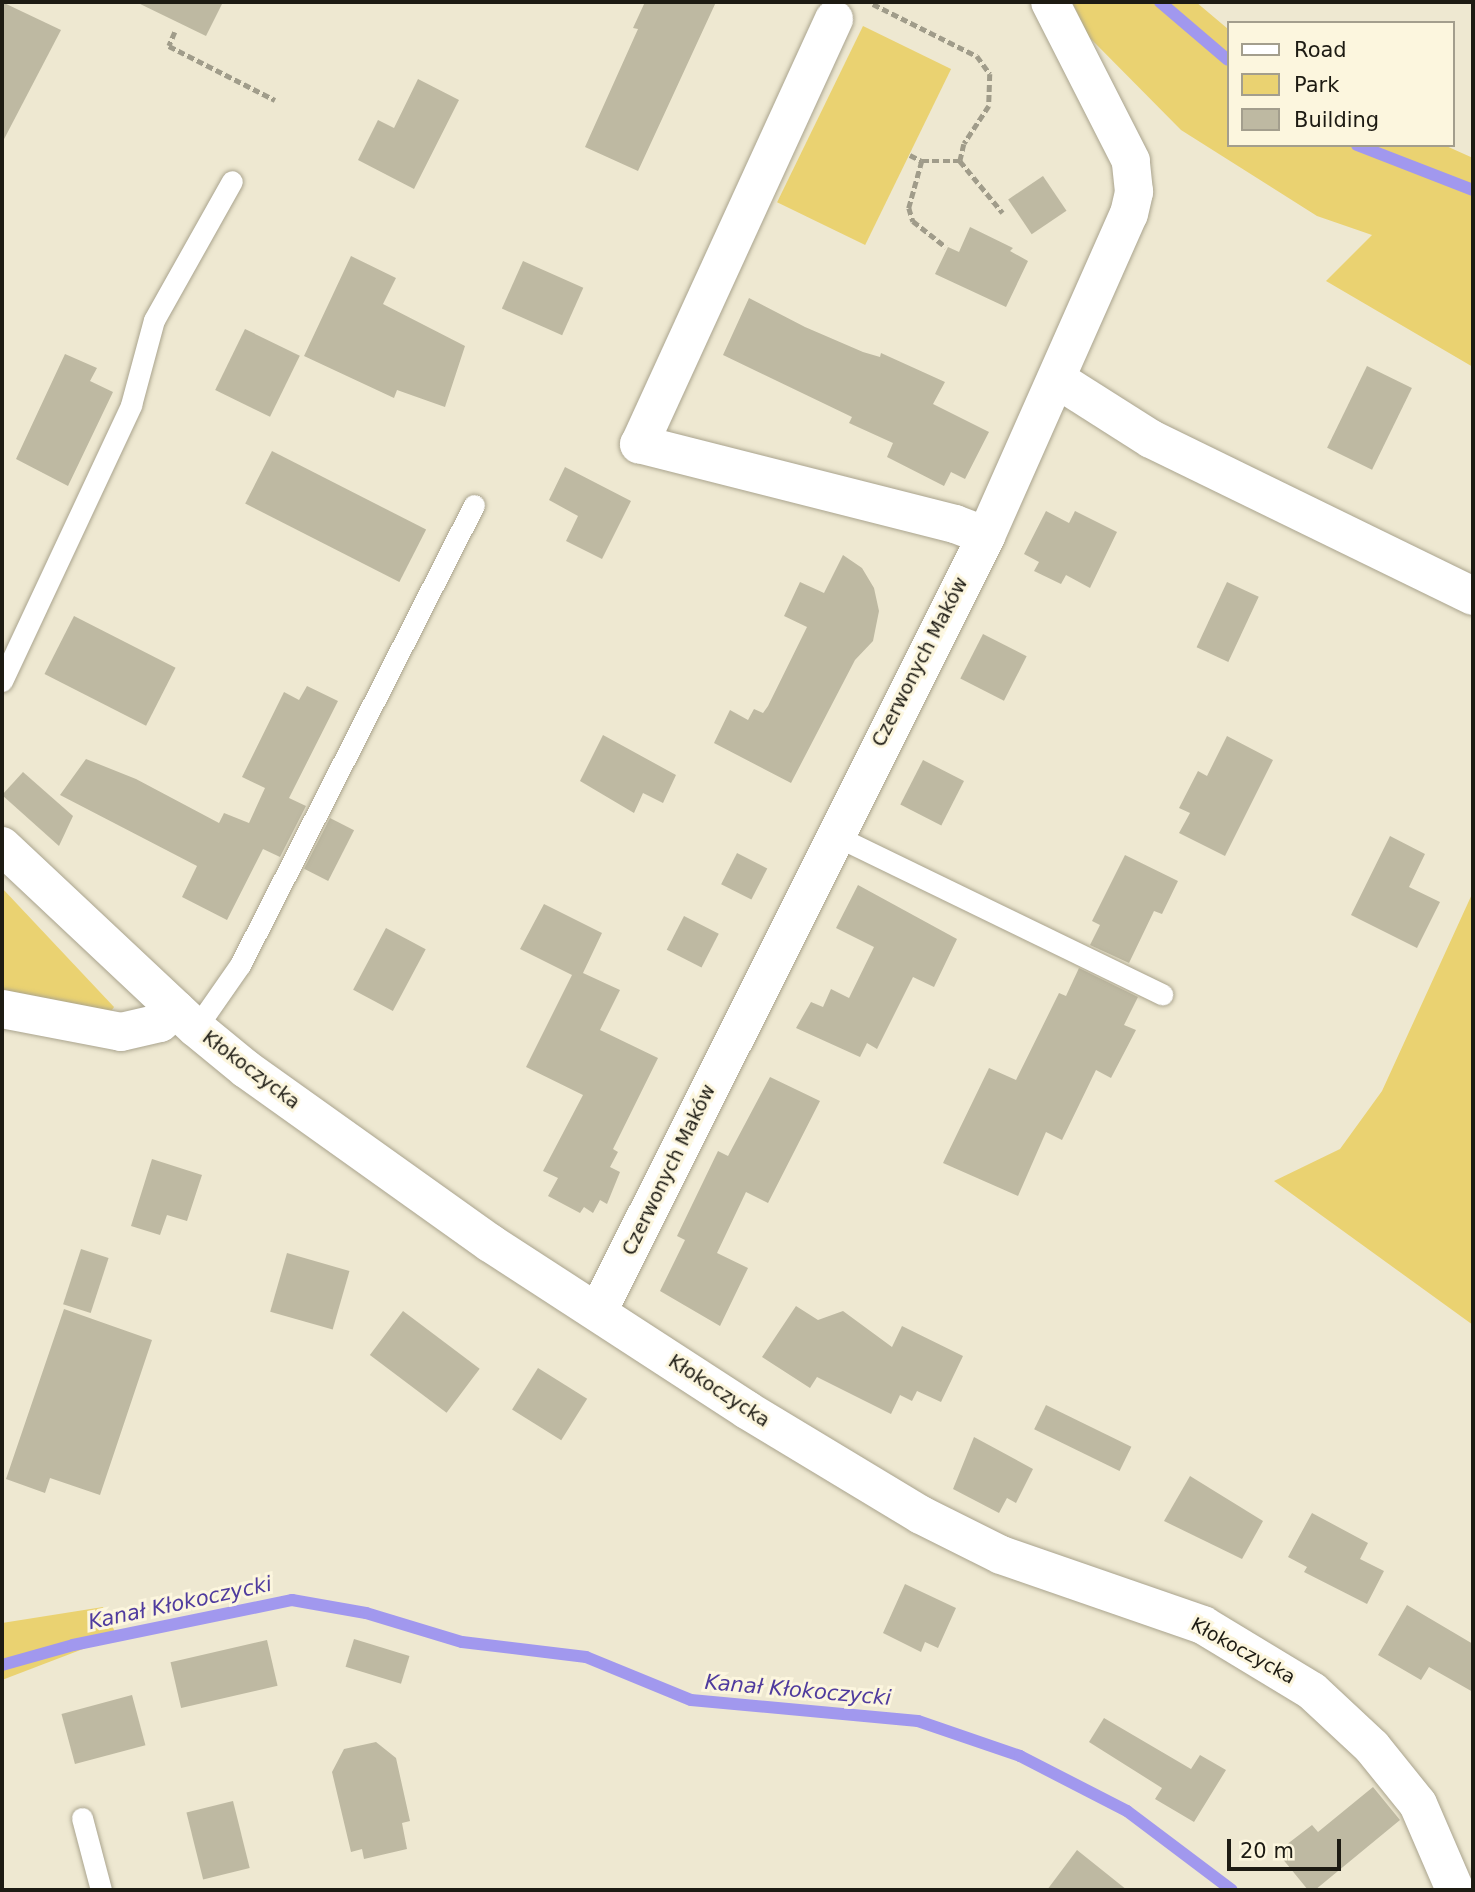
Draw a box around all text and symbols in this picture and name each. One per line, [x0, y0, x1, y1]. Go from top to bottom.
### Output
legend [1226, 21, 1454, 147]
text: Road [1294, 38, 1347, 62]
text: Park [1294, 73, 1339, 97]
text: Building [1294, 108, 1379, 132]
street label: Czerwonych Maków [867, 573, 973, 751]
street label: Kłokoczycka [198, 1026, 304, 1114]
street label: Czerwonych Maków [618, 1081, 720, 1259]
street label: Kłokoczycka [664, 1350, 774, 1432]
water label: Kanał Kłokoczycki [86, 1571, 274, 1635]
street label: Kłokoczycka [1187, 1613, 1299, 1689]
water label: Kanał Kłokoczycki [704, 1669, 892, 1711]
scale bar [1230, 1826, 1344, 1870]
text: 20 m [1240, 1839, 1294, 1863]

